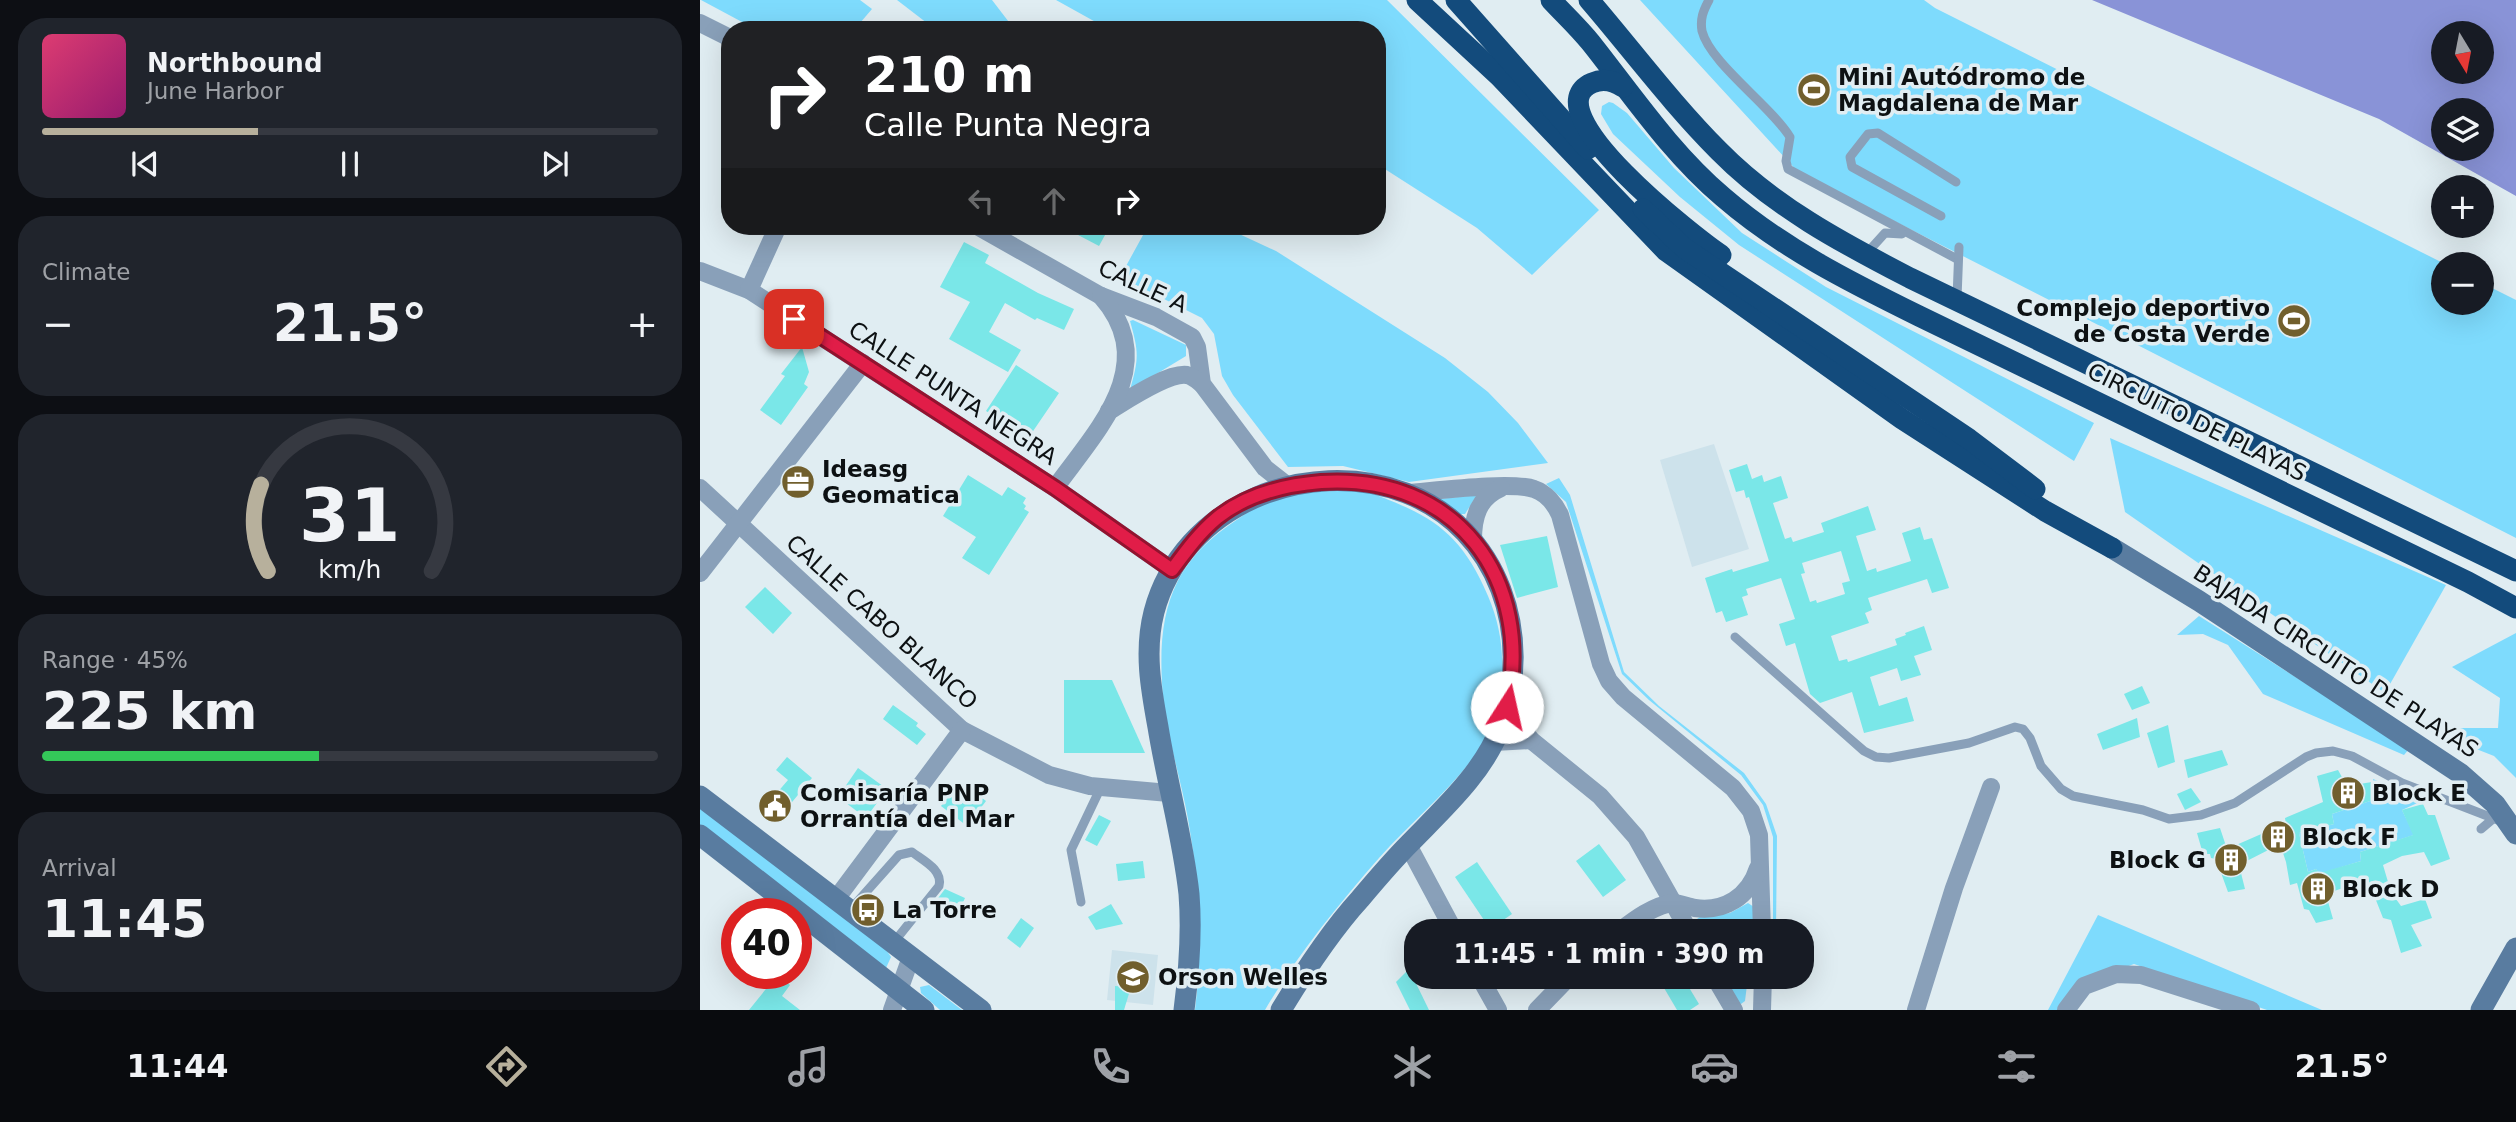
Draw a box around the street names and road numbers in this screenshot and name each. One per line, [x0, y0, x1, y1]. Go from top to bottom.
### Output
street label: CALLE A [1094, 254, 1192, 318]
street label: CALLE PUNTA NEGRA [844, 316, 1062, 470]
street label: CIRCUITO DE PLAYAS [2083, 358, 2311, 486]
street label: CALLE CABO BLANCO [781, 529, 983, 715]
street label: BAJADA CIRCUITO DE PLAYAS [2189, 559, 2483, 763]

